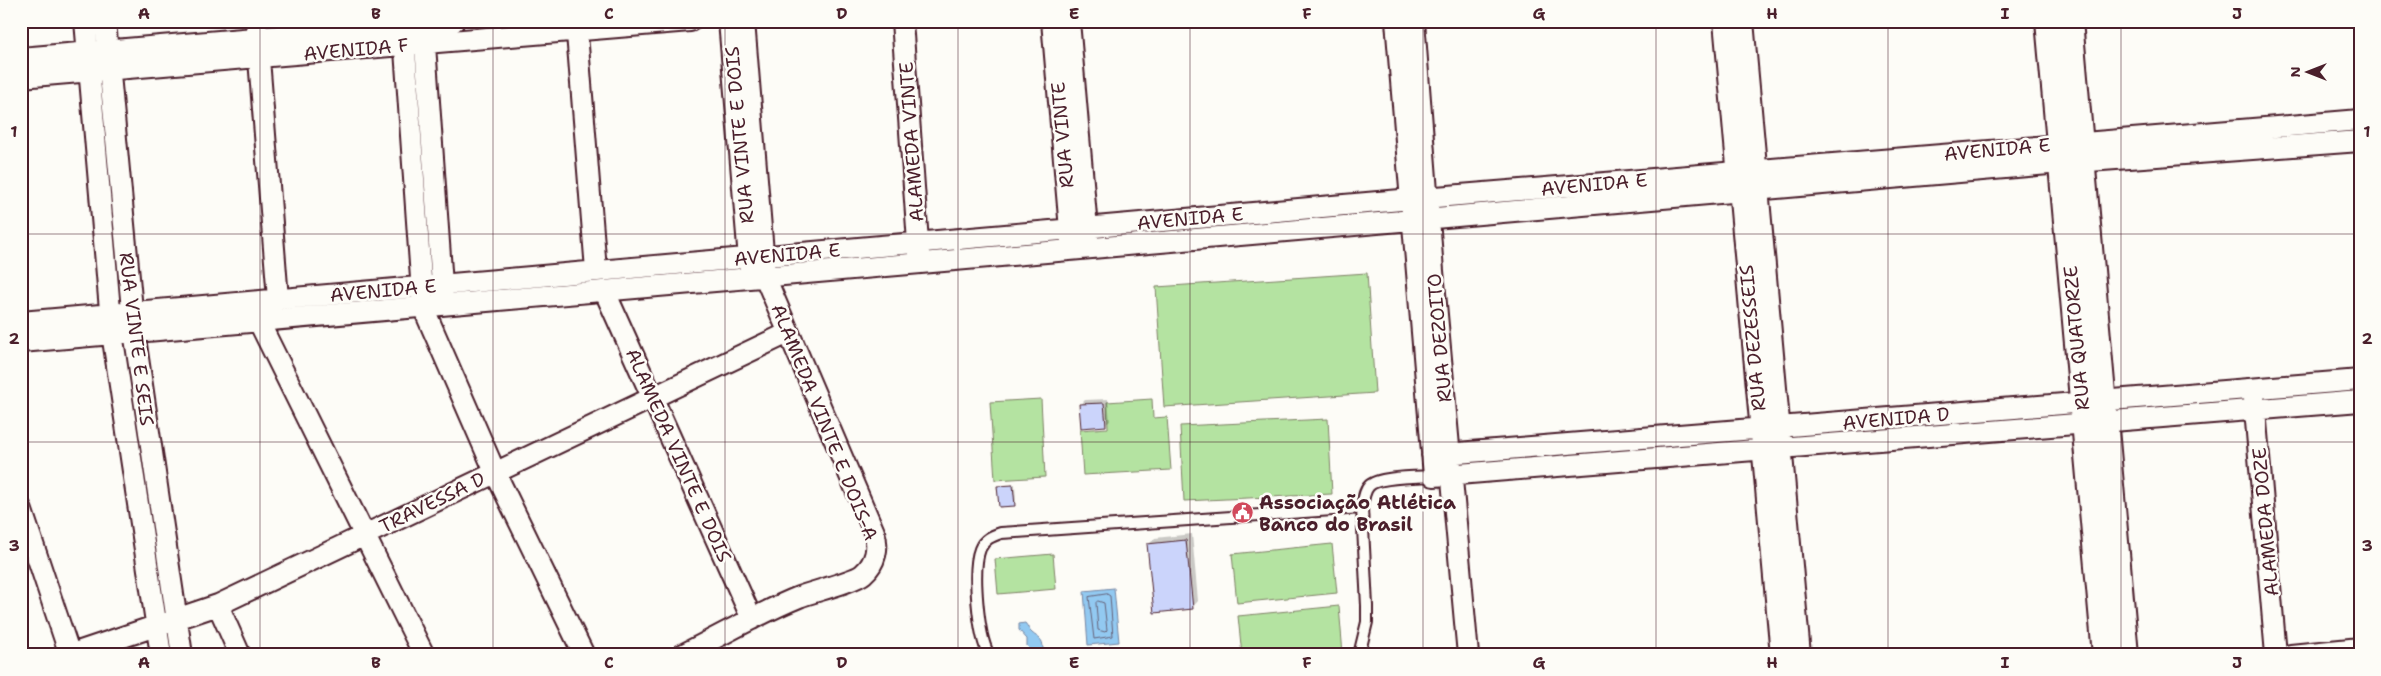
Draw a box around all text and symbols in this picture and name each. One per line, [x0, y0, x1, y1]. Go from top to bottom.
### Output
text: A [138, 3, 150, 24]
text: B [371, 3, 381, 24]
text: C [604, 3, 614, 24]
text: D [836, 3, 848, 24]
text: E [1069, 3, 1079, 24]
text: F [1302, 3, 1312, 24]
text: G [1533, 3, 1546, 24]
text: H [1766, 3, 1778, 24]
text: I [2001, 3, 2010, 24]
text: J [2232, 3, 2242, 24]
street label: AVENIDA F [302, 32, 410, 67]
street label: RUA VINTE E DOIS [719, 45, 760, 225]
north arrow [2284, 48, 2334, 98]
street label: ALAMEDA VINTE [893, 61, 930, 223]
text: N [2286, 66, 2304, 78]
street label: RUA VINTE [1045, 81, 1080, 189]
text: 1 [10, 121, 18, 142]
text: 1 [2363, 121, 2371, 142]
street label: AVENIDA E [1943, 132, 2051, 167]
street label: AVENIDA E [1540, 167, 1648, 202]
street label: AVENIDA E [1136, 201, 1244, 236]
street label: AVENIDA E [733, 237, 841, 272]
street label: RUA VINTE E SEIS [113, 251, 160, 427]
street label: RUA DEZESSEIS [1734, 264, 1771, 412]
street label: RUA QUATORZE [2058, 264, 2095, 411]
street label: RUA DEZOITO [1421, 272, 1458, 403]
street label: AVENIDA E [329, 273, 437, 308]
street label: ALAMEDA VINTE E DOIS-A [766, 300, 884, 544]
text: 2 [8, 328, 20, 349]
text: 2 [2361, 328, 2373, 349]
street label: ALAMEDA VINTE E DOIS [620, 344, 737, 566]
street label: AVENIDA D [1841, 401, 1951, 436]
street label: ALAMEDA DOZE [2247, 446, 2284, 597]
street label: TRAVESSA D [375, 466, 489, 539]
place label: Associação Atlética Banco do Brasil [1259, 490, 1456, 537]
public building icon: Associação Atlética Banco do Brasil [1231, 501, 1255, 525]
text: 3 [8, 535, 20, 556]
text: 3 [2361, 535, 2373, 556]
text: A [138, 652, 150, 673]
text: B [371, 652, 381, 673]
text: C [604, 652, 614, 673]
text: D [836, 652, 848, 673]
text: E [1069, 652, 1079, 673]
text: F [1302, 652, 1312, 673]
text: G [1533, 652, 1546, 673]
text: H [1766, 652, 1778, 673]
text: I [2001, 652, 2010, 673]
text: J [2232, 652, 2242, 673]

